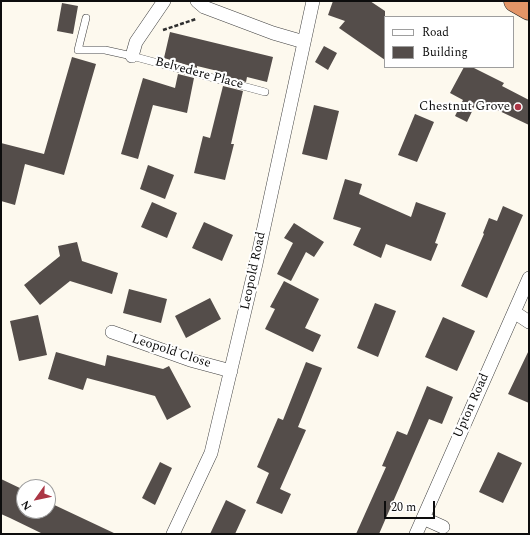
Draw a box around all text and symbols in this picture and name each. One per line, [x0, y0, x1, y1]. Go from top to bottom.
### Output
legend [384, 16, 514, 68]
text: Road [422, 23, 449, 42]
text: Building [422, 43, 468, 62]
street label: Belvedere Place [153, 55, 245, 93]
place label: Chestnut Grove [419, 99, 510, 115]
marker: Chestnut Grove [513, 102, 523, 112]
street label: Leopold Road [238, 230, 270, 312]
street label: Leopold Close [129, 332, 213, 372]
street label: Upton Road [451, 371, 493, 441]
north arrow [16, 479, 56, 519]
scale bar [386, 493, 437, 519]
text: N [17, 497, 36, 514]
text: 20 m [391, 498, 416, 517]

